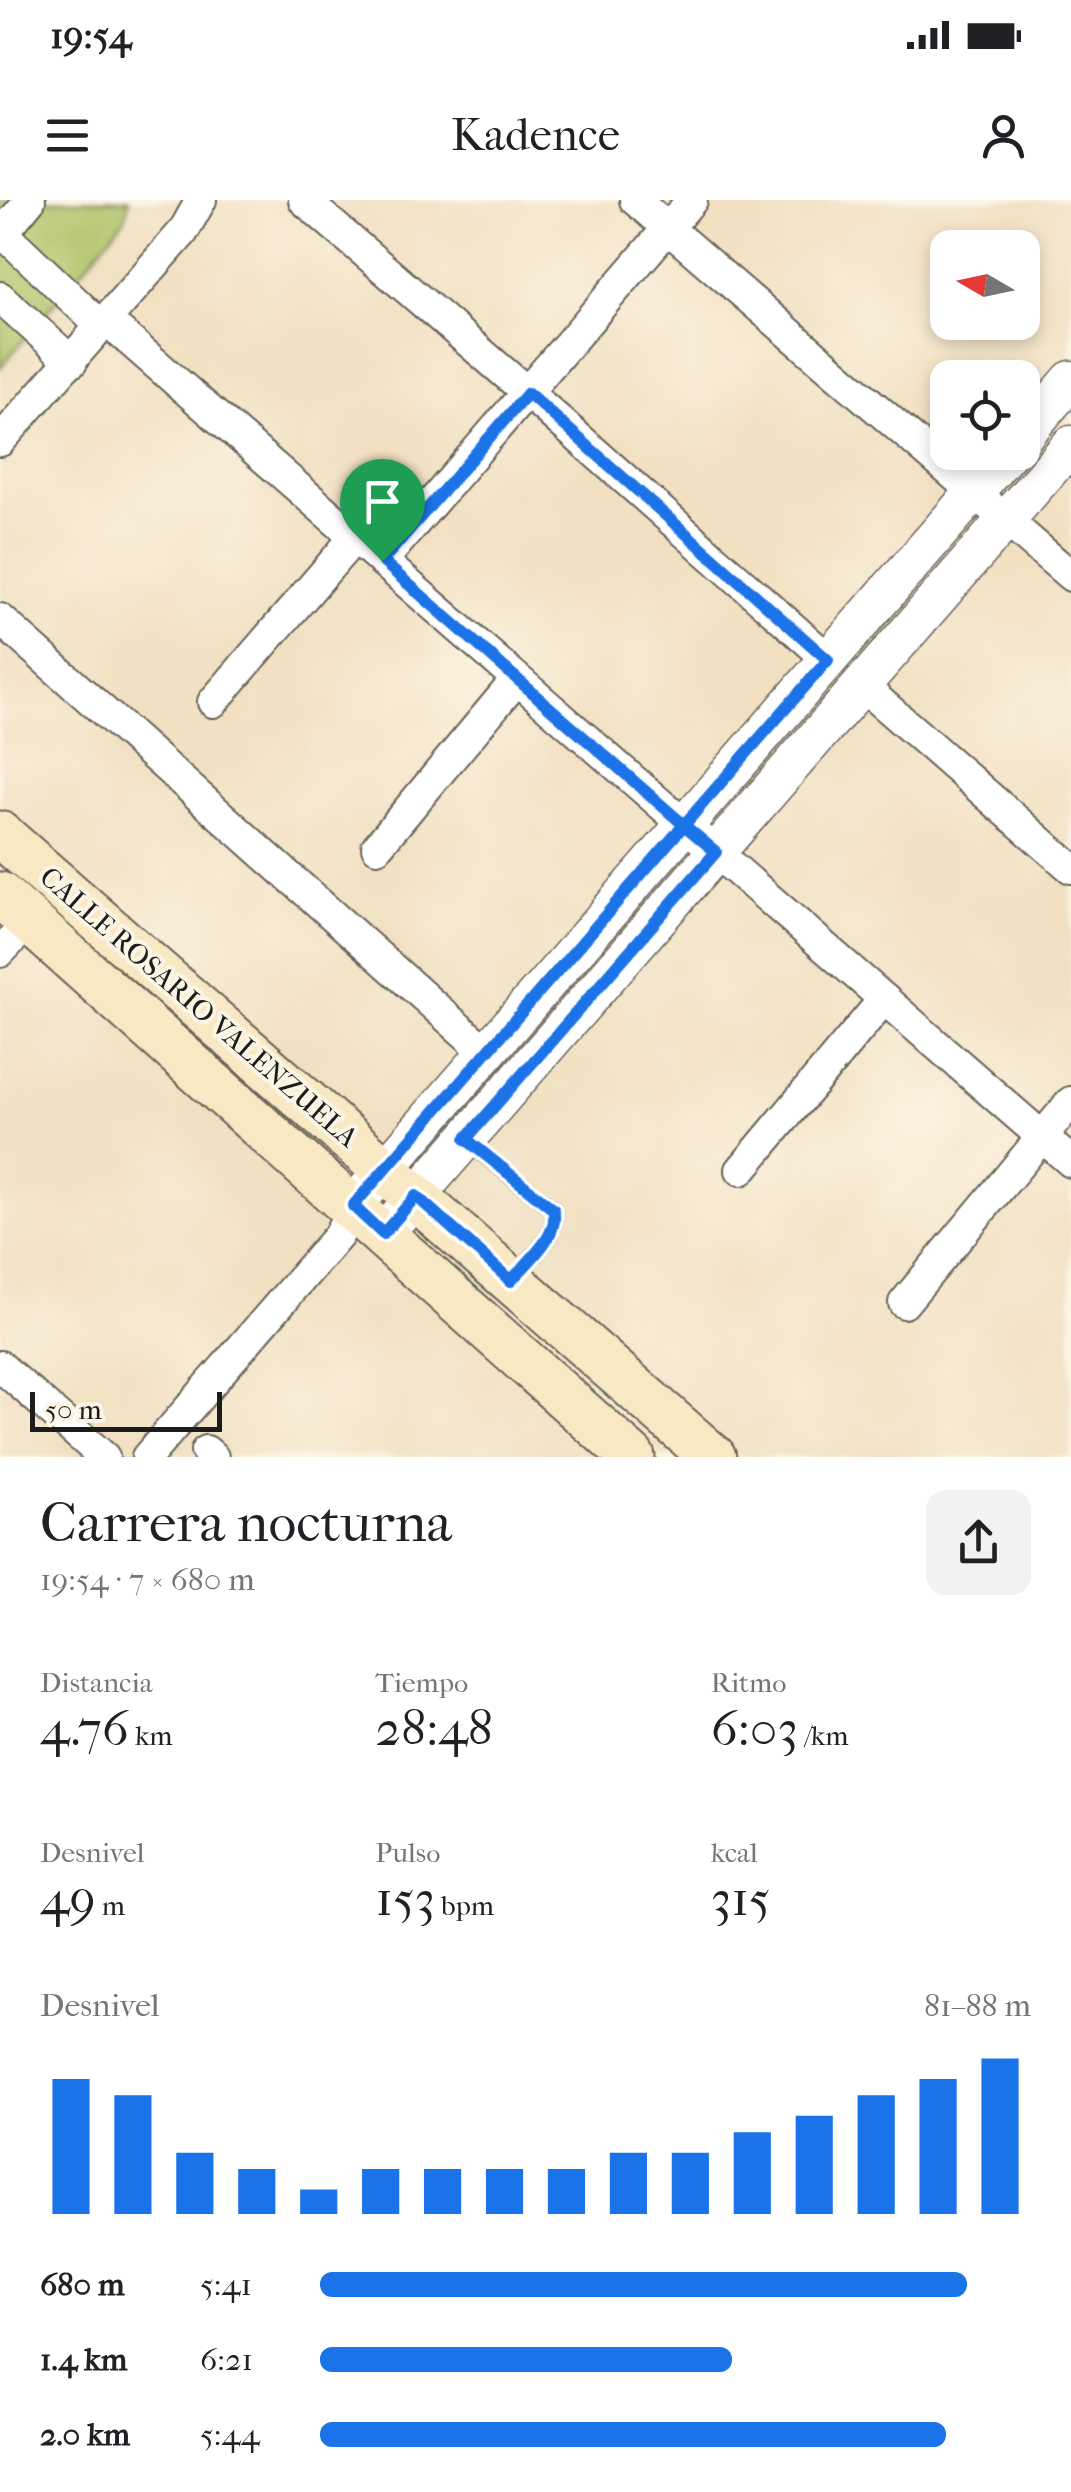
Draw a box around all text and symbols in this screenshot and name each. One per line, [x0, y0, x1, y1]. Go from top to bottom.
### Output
text: 19:54 [50, 13, 132, 58]
icon: menu [40, 108, 95, 163]
icon: person [976, 108, 1031, 163]
text: Kadence [451, 109, 620, 162]
north arrow [930, 230, 1040, 340]
map controls [930, 230, 1040, 470]
button: locate [930, 360, 1040, 470]
pin [340, 459, 425, 562]
icon: arrive [355, 474, 410, 529]
street label: CALLE ROSARIO VALENZUELA [33, 860, 365, 1155]
scale bar [30, 1387, 222, 1432]
text: 50 m [45, 1393, 102, 1426]
button: share [926, 1490, 1031, 1595]
text: Carrera nocturna [40, 1491, 452, 1555]
text: 19:54 · 7 × 680 m [40, 1561, 255, 1598]
text: Distancia [40, 1666, 153, 1699]
text: Tiempo [375, 1666, 468, 1699]
text: Ritmo [711, 1666, 786, 1699]
text: 4.76 [40, 1699, 129, 1758]
text: 28:48 [375, 1699, 493, 1758]
text: 6:03 [711, 1699, 798, 1758]
text: km [129, 1719, 173, 1752]
text: /km [798, 1719, 848, 1752]
text: Desnivel [40, 1836, 145, 1869]
text: Pulso [375, 1836, 440, 1869]
text: kcal [711, 1836, 758, 1869]
text: 49 [40, 1869, 96, 1928]
text: 153 [375, 1869, 435, 1928]
text: 315 [711, 1869, 770, 1928]
text: m [96, 1889, 125, 1922]
text: bpm [435, 1889, 494, 1922]
text: Desnivel [40, 1987, 160, 2024]
text: 81–88 m [924, 1987, 1031, 2024]
text: 680 m [40, 2266, 125, 2303]
text: 5:41 [200, 2266, 252, 2303]
text: 1.4 km [40, 2341, 127, 2378]
text: 6:21 [200, 2341, 253, 2378]
text: 2.0 km [40, 2416, 130, 2453]
text: 5:44 [200, 2416, 260, 2453]

